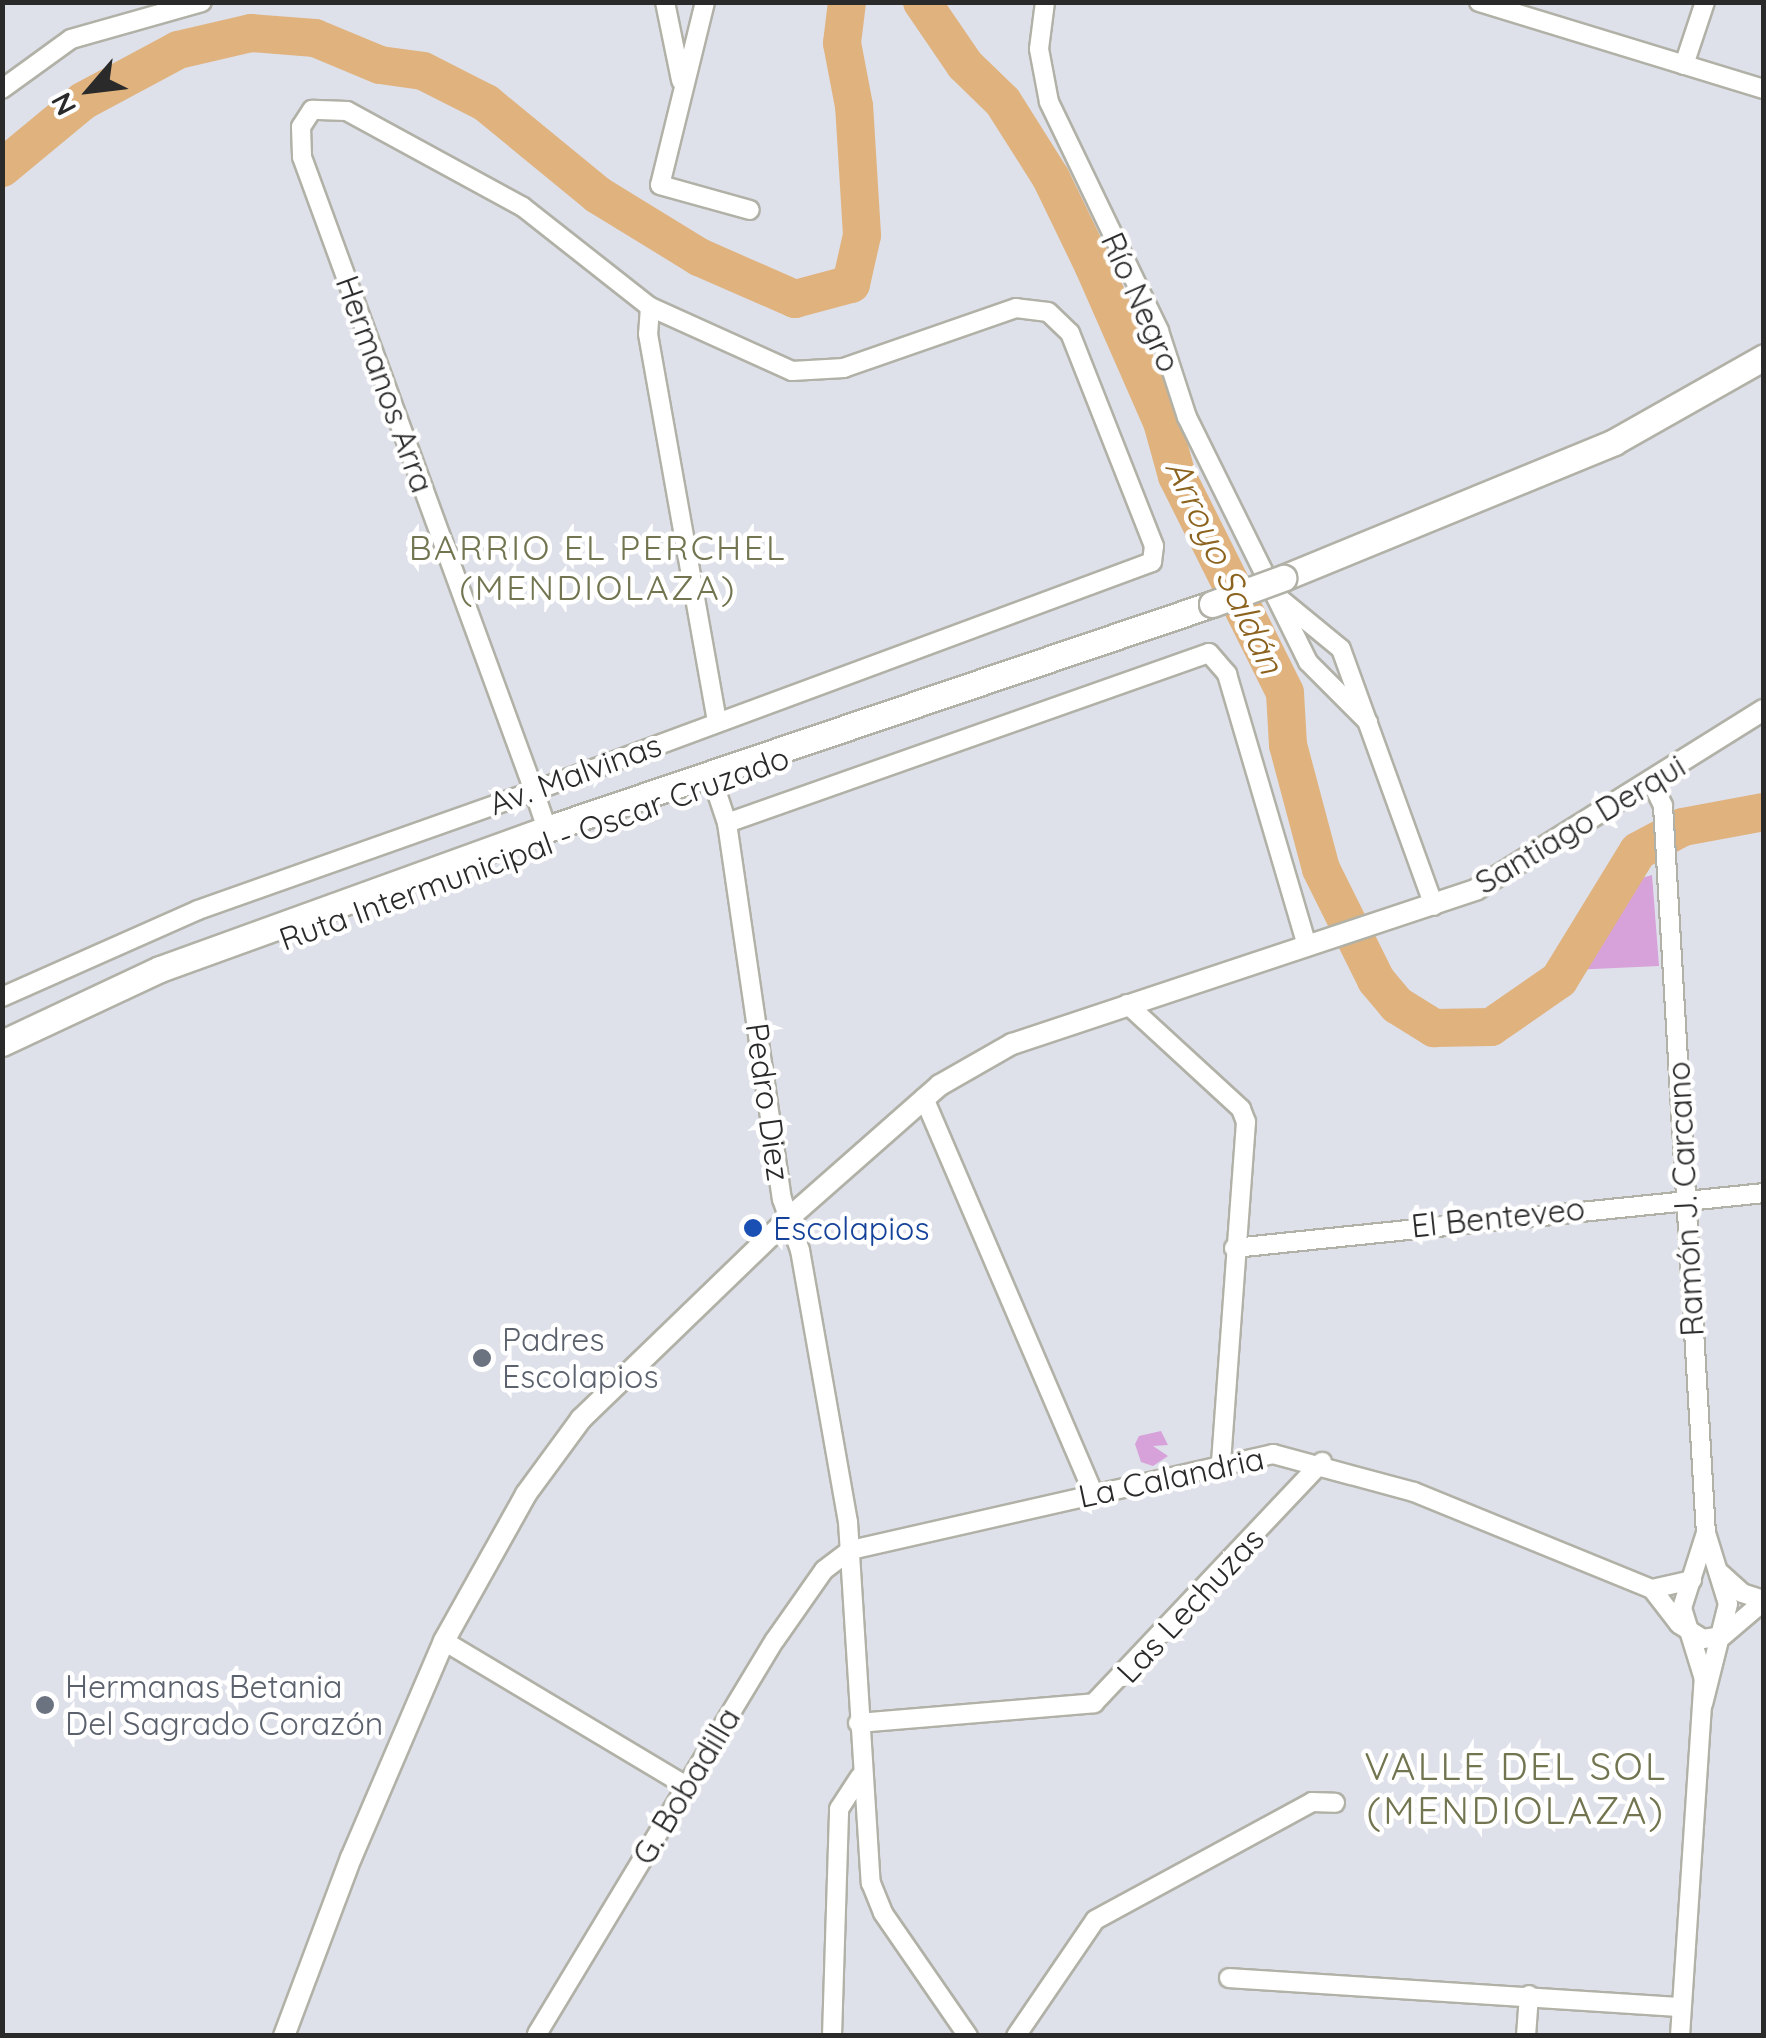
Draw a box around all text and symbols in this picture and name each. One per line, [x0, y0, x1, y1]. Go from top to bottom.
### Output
north arrow [40, 40, 140, 140]
text: N [43, 87, 83, 122]
street label: Río Negro [1093, 226, 1189, 378]
street label: Hermanos Arra [328, 270, 442, 498]
water label: Arroyo Saldán [1157, 452, 1293, 680]
district label: BARRIO EL PERCHEL (MENDIOLAZA) [409, 526, 787, 608]
street label: Av. Malvinas [484, 725, 666, 823]
street label: Ruta Intermunicipal - Oscar Cruzado [274, 738, 794, 958]
street label: Santiago Derqui [1468, 746, 1692, 902]
street label: Pedro Diez [738, 1021, 798, 1183]
street label: Ramón J. Carcano [1659, 1061, 1711, 1337]
street label: El Benteveo [1409, 1189, 1587, 1245]
place label: Escolapios [773, 1209, 929, 1247]
marker: Escolapios [742, 1217, 764, 1239]
place label: Padres Escolapios [502, 1321, 658, 1396]
marker: Padres Escolapios [471, 1347, 493, 1369]
street label: La Calandria [1075, 1439, 1267, 1515]
street label: Las Lechuzas [1108, 1520, 1272, 1690]
place label: Hermanas Betania Del Sagrado Corazón [65, 1668, 383, 1743]
marker: Hermanas Betania Del Sagrado Corazón [34, 1694, 56, 1716]
street label: G. Bobadilla [624, 1701, 748, 1871]
district label: VALLE DEL SOL (MENDIOLAZA) [1364, 1744, 1668, 1834]

